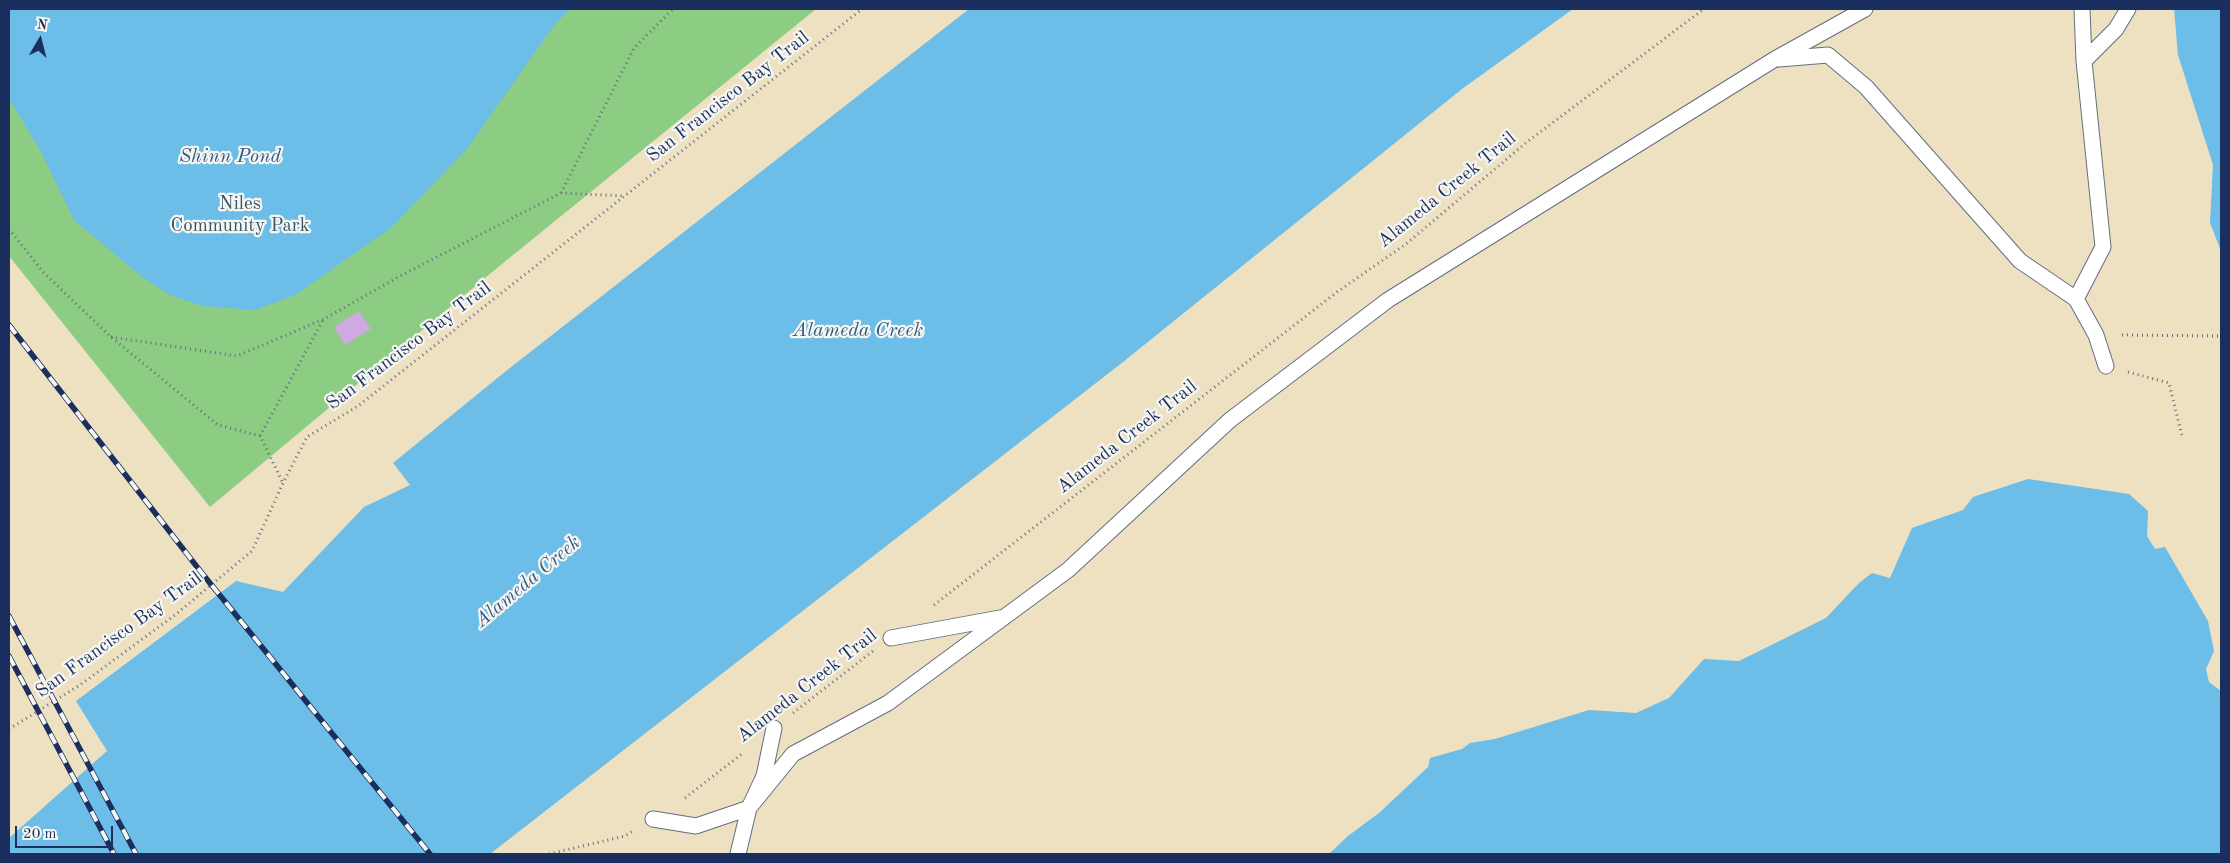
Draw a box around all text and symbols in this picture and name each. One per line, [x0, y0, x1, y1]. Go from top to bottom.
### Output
north arrow [15, 15, 65, 65]
text: N [36, 17, 48, 33]
street label: San Francisco Bay Trail [642, 26, 814, 168]
street label: Alameda Creek Trail [1373, 127, 1521, 253]
water label: Shinn Pond [179, 145, 281, 169]
park label: Niles Community Park [170, 193, 310, 237]
street label: San Francisco Bay Trail [322, 277, 496, 415]
water label: Alameda Creek [793, 319, 923, 343]
street label: Alameda Creek Trail [1052, 375, 1202, 499]
water label: Alameda Creek [470, 531, 586, 633]
street label: San Francisco Bay Trail [31, 567, 207, 703]
street label: Alameda Creek Trail [732, 624, 882, 748]
scale bar [18, 816, 115, 848]
text: 20 m [23, 827, 57, 842]

